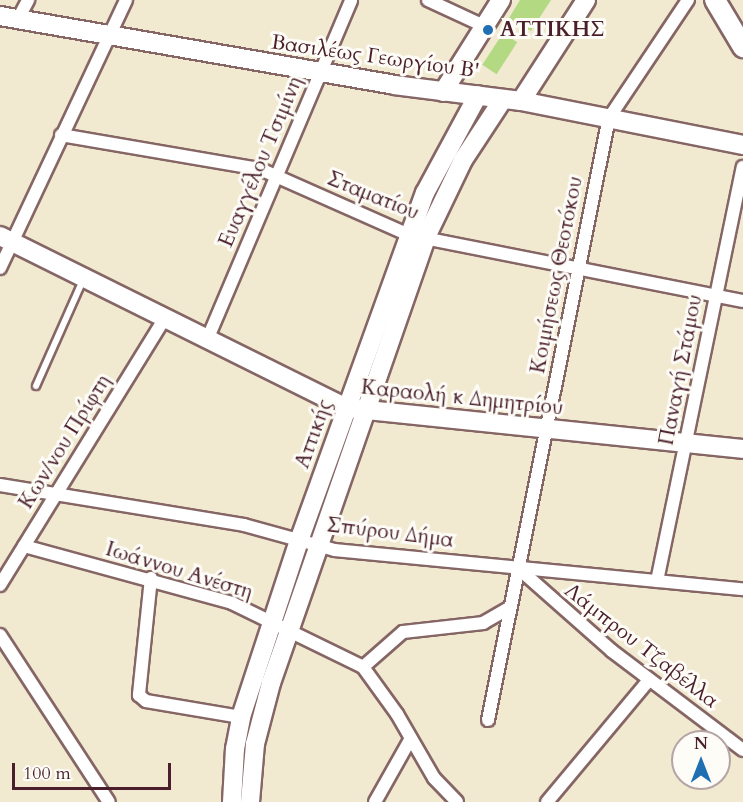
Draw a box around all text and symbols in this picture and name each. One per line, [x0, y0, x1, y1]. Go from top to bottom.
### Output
place label: ΑΤΤΙΚΗΣ [500, 17, 605, 43]
marker: ΑΤΤΙΚΗΣ [481, 23, 495, 37]
street label: Βασιλέως Γεωργίου Β' [269, 30, 481, 84]
street label: Ευαγγέλου Τσιμίνη [214, 73, 308, 251]
street label: Σταματίου [323, 166, 423, 226]
street label: Κοιμήσεως Θεοτόκου [526, 174, 588, 376]
street label: Παναγή Στάμου [654, 292, 708, 448]
street label: Κων/νου Πρίφτη [14, 370, 116, 514]
street label: Καραολή κ Δημητρίου [360, 375, 564, 421]
street label: Αττικής [290, 396, 338, 472]
street label: Σπύρου Δήμα [325, 513, 455, 553]
street label: Ιωάννου Ανέστη [103, 537, 255, 605]
street label: Λάμπρου Τζαβέλλα [559, 578, 723, 714]
north arrow [671, 730, 731, 790]
text: N [694, 733, 708, 755]
scale bar [15, 751, 174, 789]
text: 100 m [23, 761, 71, 786]

